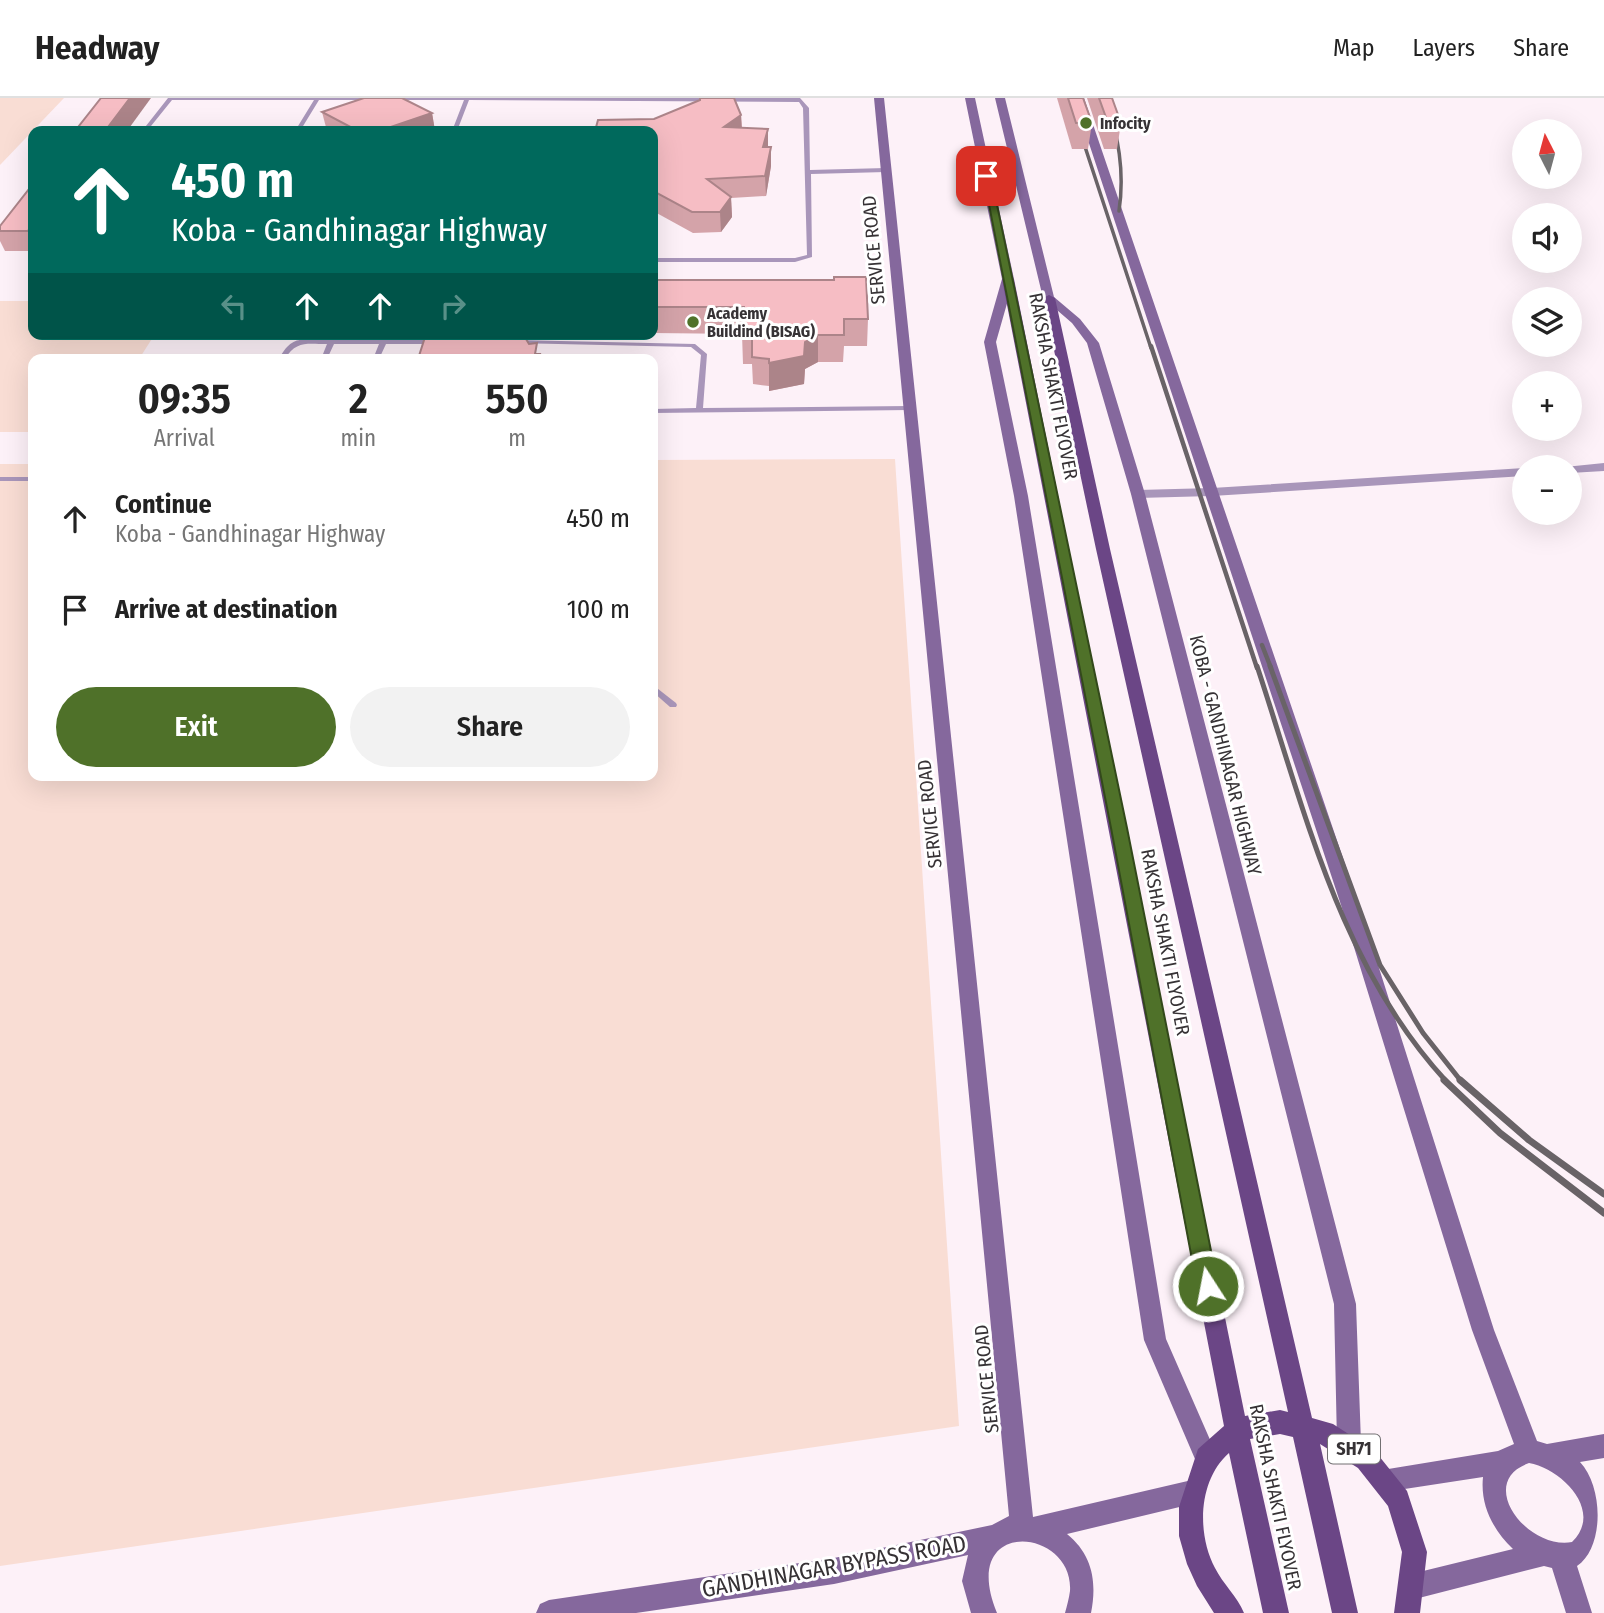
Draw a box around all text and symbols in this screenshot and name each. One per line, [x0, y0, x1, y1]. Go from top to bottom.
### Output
text: Headway [35, 28, 159, 68]
text: Map [1333, 34, 1375, 62]
text: Layers [1413, 34, 1475, 62]
text: Share [1513, 34, 1569, 62]
place label: Infocity [1100, 114, 1151, 133]
marker: Infocity [1078, 115, 1094, 131]
north arrow [1512, 119, 1582, 189]
map controls [1512, 119, 1582, 525]
pin [956, 146, 1016, 206]
text: 450 m [171, 151, 294, 210]
icon: ahead [56, 154, 147, 245]
icon: arrive [967, 157, 1005, 195]
street label: SERVICE ROAD [857, 195, 890, 305]
button: sound [1512, 203, 1582, 273]
text: Koba - Gandhinagar Highway [171, 211, 547, 249]
icon: left [215, 287, 253, 325]
icon: ahead [288, 287, 326, 325]
icon: ahead [361, 287, 399, 325]
icon: right [434, 287, 472, 325]
button: layers [1512, 287, 1582, 357]
street label: RAKSHA SHAKTI FLYOVER [1024, 291, 1083, 481]
place label: Academy Buildind (BISAG) [706, 304, 815, 341]
marker: Academy Buildind (BISAG) [685, 314, 701, 330]
button: + [1512, 371, 1582, 441]
text: 09:35 [137, 374, 231, 424]
text: 2 [349, 374, 368, 424]
text: 550 [486, 374, 549, 424]
text: Arrival [154, 424, 215, 452]
text: min [341, 424, 376, 452]
text: m [508, 424, 526, 452]
button: − [1512, 455, 1582, 525]
text: Continue [115, 489, 212, 520]
icon: ahead [56, 500, 94, 538]
text: 450 m [566, 503, 630, 534]
text: Koba - Gandhinagar Highway [115, 520, 385, 548]
icon: arrive [56, 591, 94, 629]
text: Arrive at destination [115, 594, 338, 625]
text: 100 m [567, 594, 630, 625]
street label: KOBA - GANDHINAGAR HIGHWAY [1185, 633, 1267, 878]
button: Exit [56, 687, 336, 767]
button: Share [350, 687, 630, 767]
street label: SERVICE ROAD [912, 758, 947, 869]
street label: RAKSHA SHAKTI FLYOVER [1136, 847, 1195, 1037]
position arrow [1171, 1249, 1245, 1323]
street label: SERVICE ROAD [969, 1323, 1004, 1434]
street label: RAKSHA SHAKTI FLYOVER [1245, 1402, 1306, 1592]
road number: SH71 [1328, 1434, 1380, 1464]
street label: GANDHINAGAR BYPASS ROAD [700, 1529, 968, 1603]

